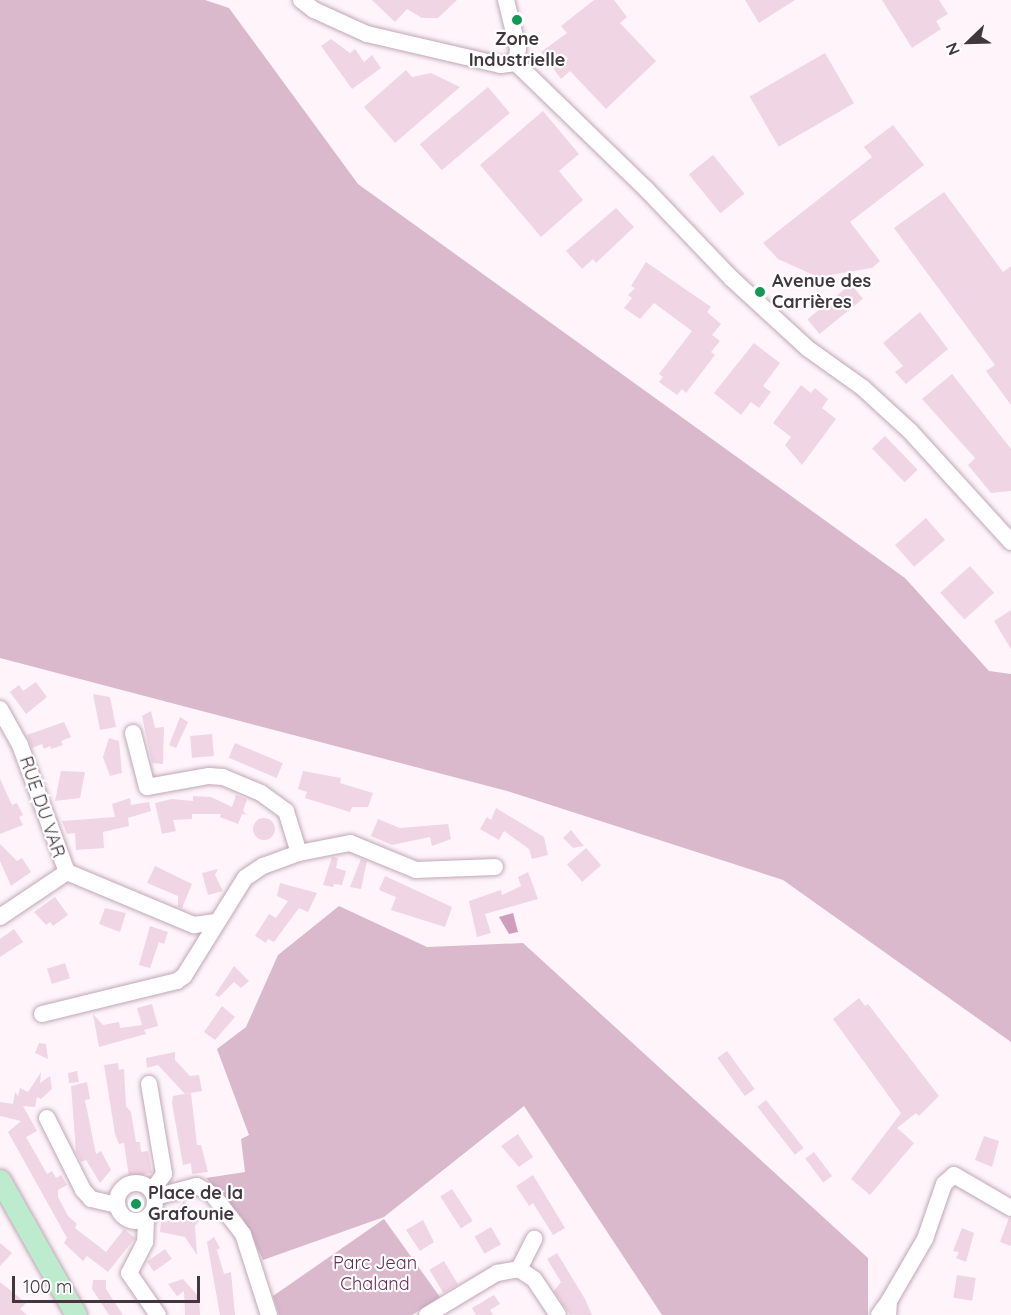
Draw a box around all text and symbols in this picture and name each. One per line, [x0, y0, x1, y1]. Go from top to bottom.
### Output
north arrow [939, 12, 999, 72]
marker: Zone Industrielle [510, 13, 524, 27]
place label: Zone Industrielle [469, 29, 565, 72]
text: N [941, 40, 964, 58]
place label: Avenue des Carrières [772, 271, 871, 314]
marker: Avenue des Carrières [753, 285, 767, 299]
street label: RUE DU VAR [15, 754, 69, 860]
place label: Place de la Grafounie [148, 1183, 243, 1226]
marker: Place de la Grafounie [129, 1197, 143, 1211]
park label: Parc Jean Chaland [333, 1253, 417, 1296]
scale bar [15, 1264, 202, 1302]
text: 100 m [23, 1275, 72, 1298]

